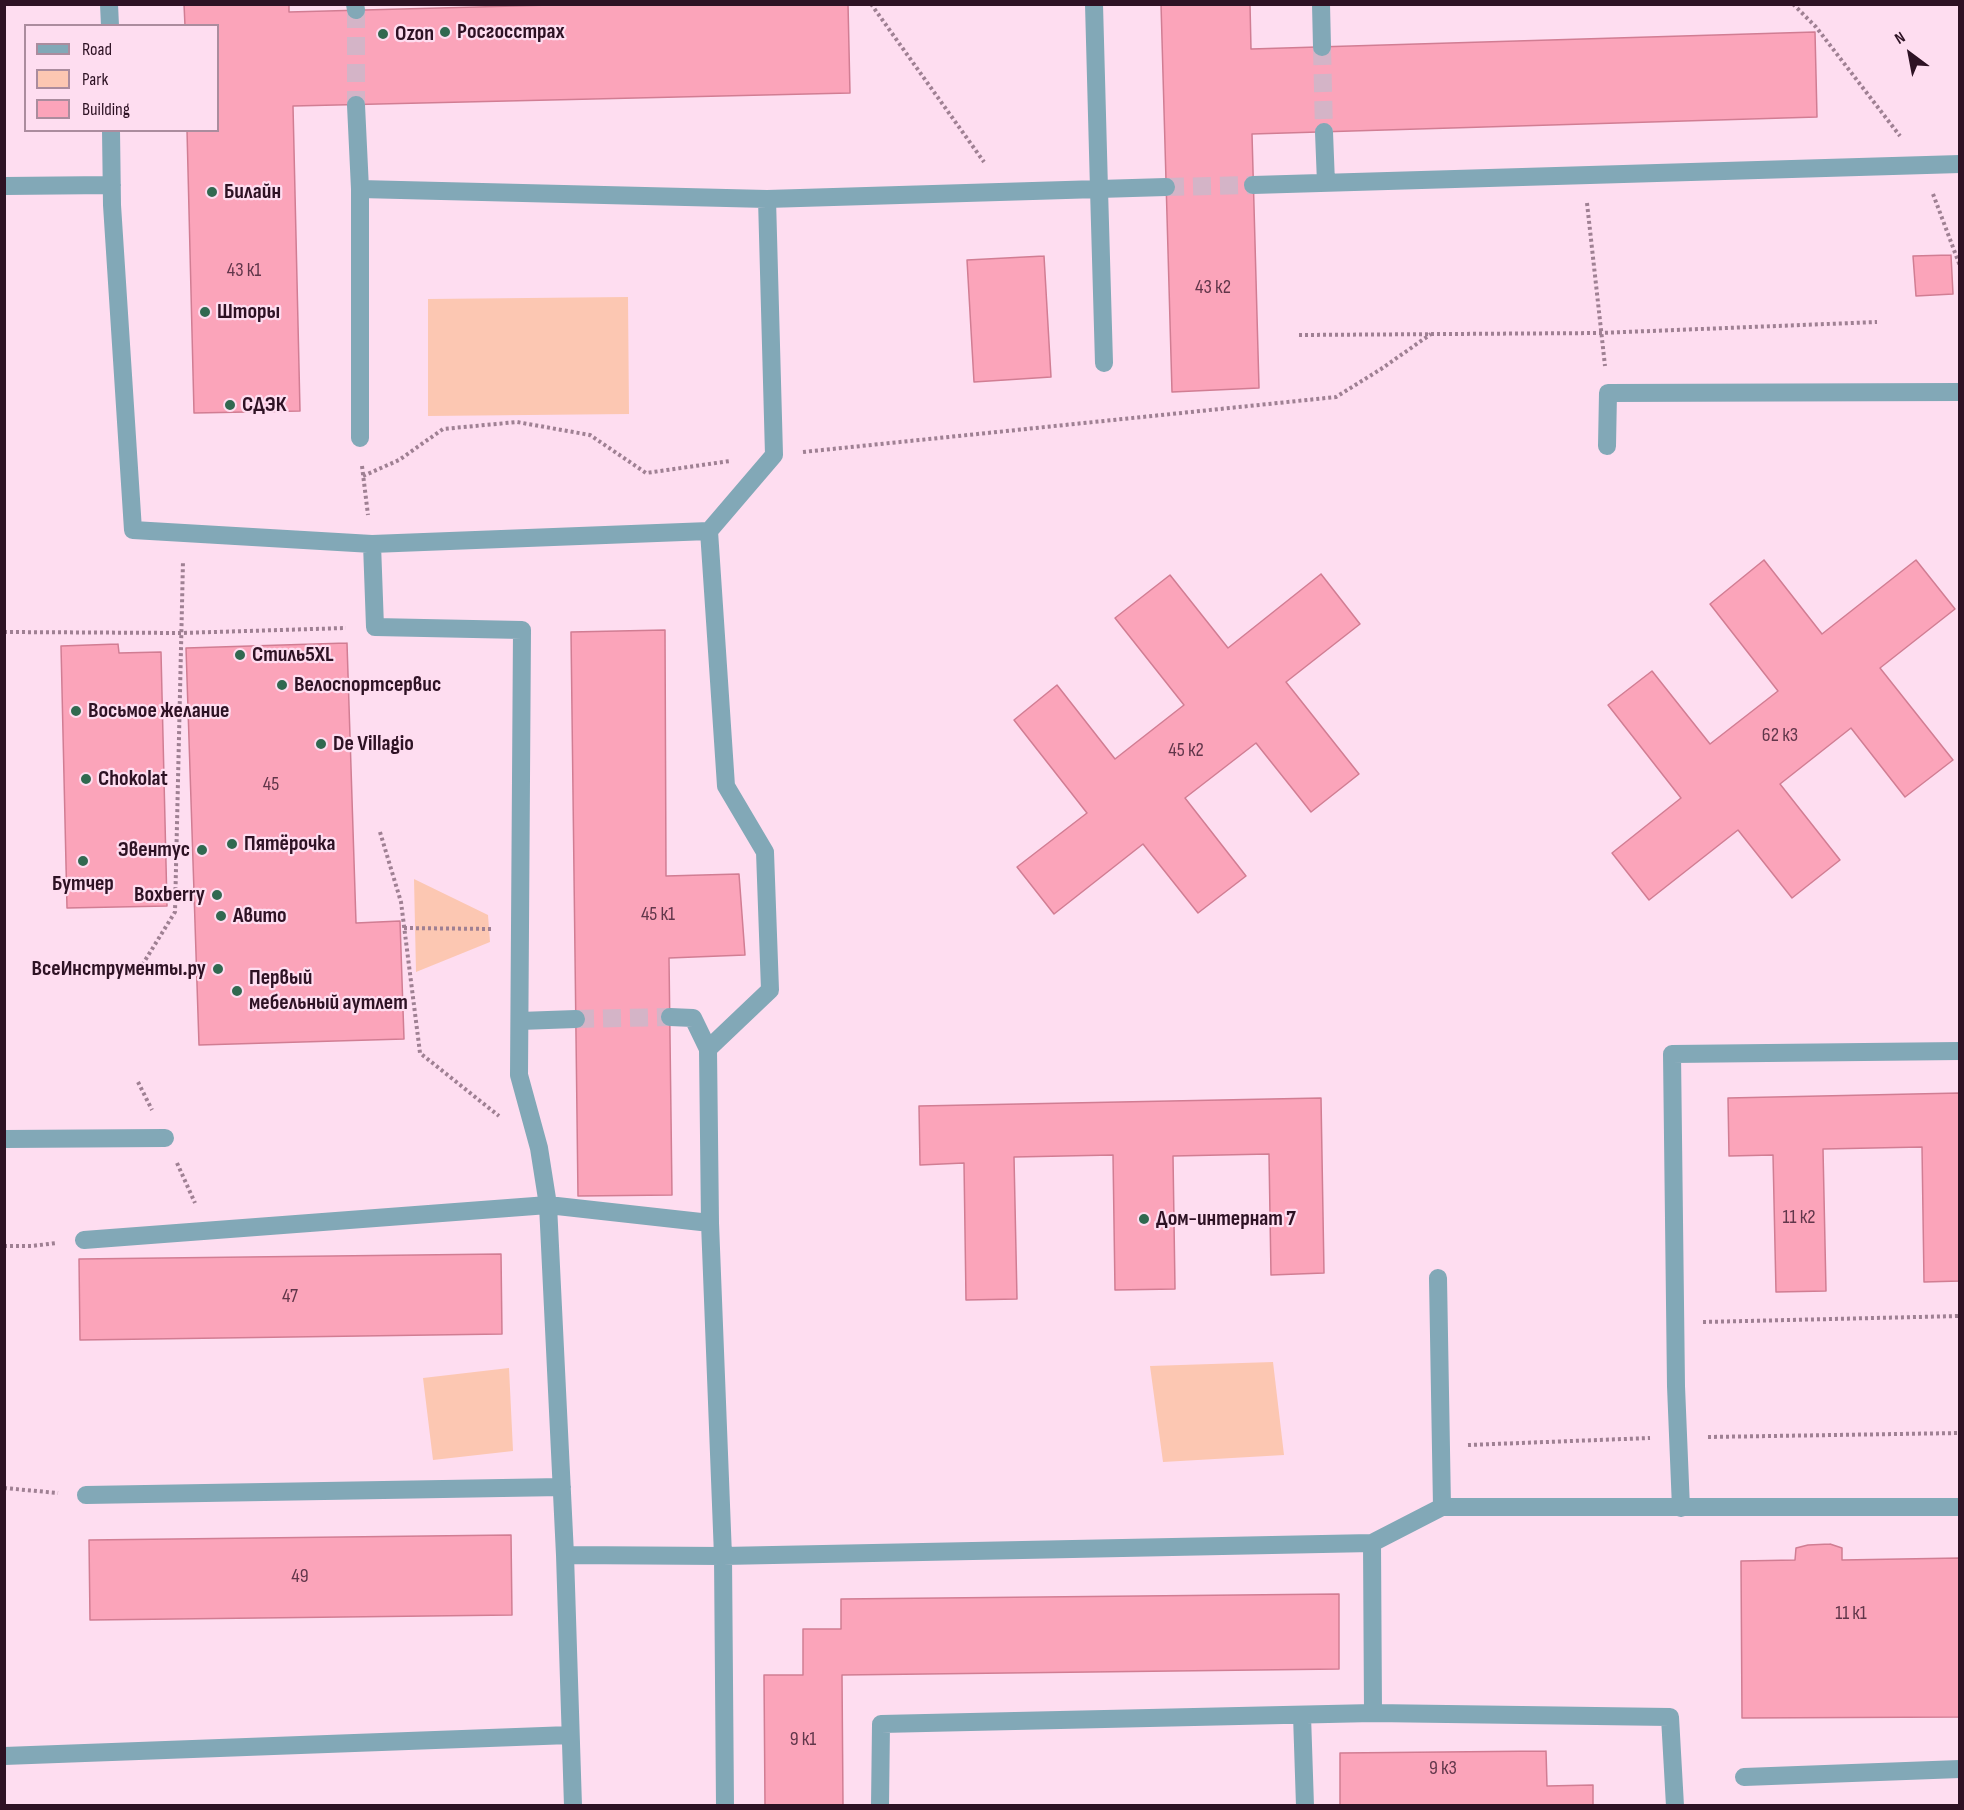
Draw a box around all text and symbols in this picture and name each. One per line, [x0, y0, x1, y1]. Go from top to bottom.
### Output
place label: Росгосстрах [457, 19, 565, 45]
place label: Ozon [395, 21, 434, 47]
legend [24, 24, 219, 132]
north arrow [1880, 24, 1940, 84]
marker: Росгосстрах [438, 25, 452, 39]
marker: Ozon [376, 27, 390, 41]
text: N [1892, 28, 1909, 49]
text: Road [82, 39, 112, 60]
text: Park [82, 69, 108, 90]
text: Building [82, 99, 130, 120]
place label: Билайн [224, 179, 281, 205]
marker: Билайн [205, 185, 219, 199]
house number: 43 к1 [227, 259, 261, 283]
house number: 43 к2 [1195, 276, 1231, 300]
place label: Шторы [217, 299, 280, 325]
marker: Шторы [198, 305, 212, 319]
place label: СДЭК [242, 392, 286, 418]
marker: СДЭК [223, 398, 237, 412]
place label: Стиль5XL [252, 642, 334, 668]
marker: Стиль5XL [233, 648, 247, 662]
place label: Велоспортсервис [294, 672, 441, 698]
marker: Велоспортсервис [275, 678, 289, 692]
place label: Восьмое желание [88, 698, 229, 724]
marker: Восьмое желание [69, 704, 83, 718]
house number: 62 к3 [1762, 724, 1798, 748]
place label: De Villagio [333, 731, 414, 757]
marker: De Villagio [314, 737, 328, 751]
house number: 45 к2 [1168, 739, 1204, 763]
place label: Chokolat [98, 766, 168, 792]
marker: Chokolat [79, 772, 93, 786]
house number: 45 [263, 773, 279, 797]
place label: Пятёрочка [244, 831, 335, 857]
place label: Эвентус [118, 837, 190, 863]
marker: Пятёрочка [225, 837, 239, 851]
marker: Эвентус [195, 843, 209, 857]
marker: Бутчер [76, 854, 90, 868]
place label: Бутчер [52, 871, 114, 897]
place label: Boxberry [134, 882, 205, 908]
marker: Boxberry [210, 888, 224, 902]
place label: Авито [233, 903, 287, 929]
house number: 45 к1 [641, 903, 675, 927]
marker: Авито [214, 909, 228, 923]
place label: ВсеИнструменты.ру [32, 956, 206, 982]
marker: ВсеИнструменты.ру [211, 962, 225, 976]
place label: Первый мебельный аутлет [249, 965, 408, 1016]
marker: Первый мебельный аутлет [230, 984, 244, 998]
place label: Дом-интернат 7 [1156, 1206, 1296, 1232]
house number: 11 к2 [1783, 1206, 1815, 1230]
marker: Дом-интернат 7 [1137, 1212, 1151, 1226]
house number: 47 [282, 1285, 298, 1309]
house number: 49 [291, 1565, 309, 1589]
house number: 11 к1 [1835, 1602, 1867, 1626]
house number: 9 к1 [790, 1728, 816, 1752]
house number: 9 к3 [1429, 1757, 1457, 1781]

